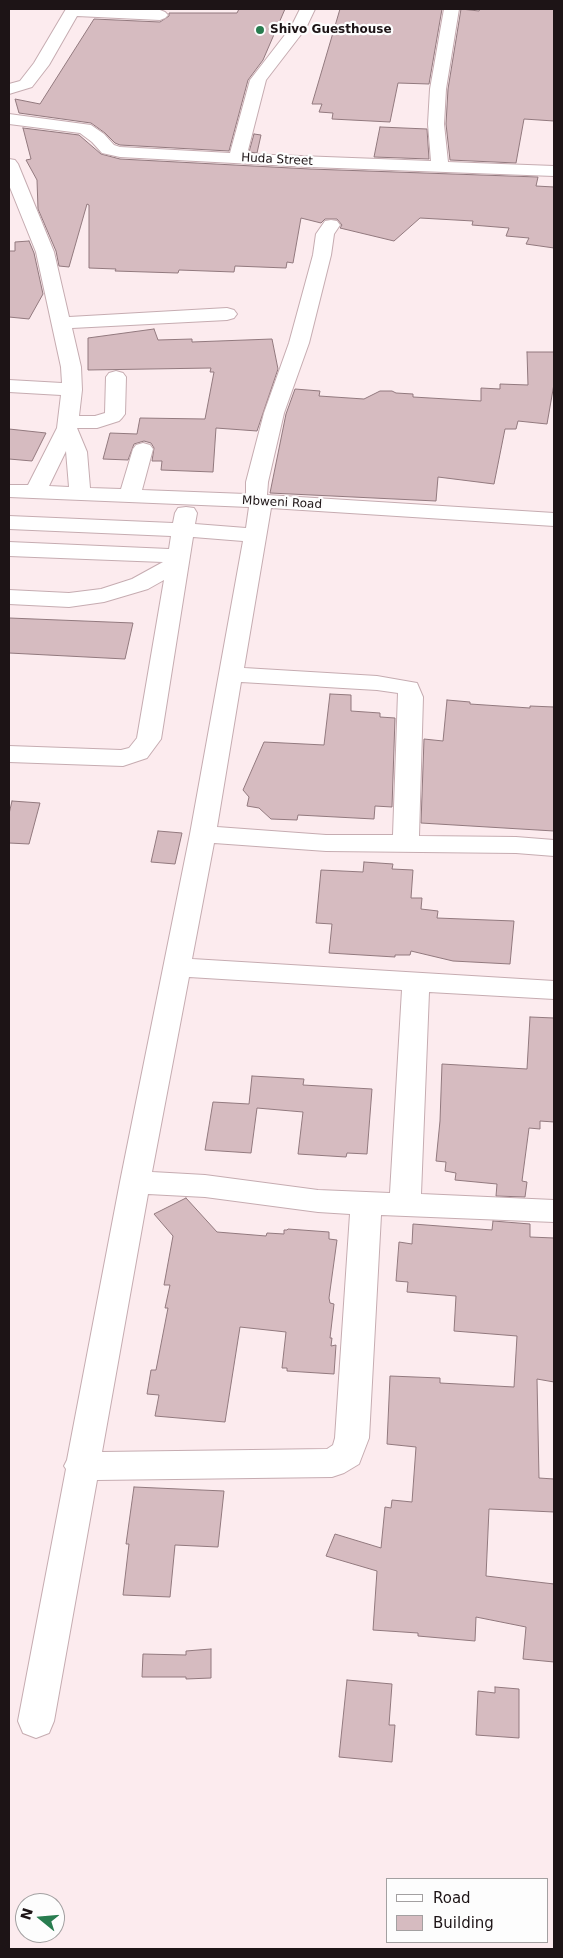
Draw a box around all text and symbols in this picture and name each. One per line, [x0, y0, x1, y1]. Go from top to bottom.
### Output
place label: Shivo Guesthouse [270, 23, 392, 37]
marker: Shivo Guesthouse [254, 24, 266, 36]
street label: Huda Street [241, 151, 313, 169]
street label: Mbweni Road [242, 494, 322, 512]
legend [386, 1878, 548, 1943]
text: Road [433, 1889, 471, 1907]
north arrow [15, 1893, 65, 1943]
text: N [17, 1906, 36, 1922]
text: Building [433, 1914, 494, 1932]

